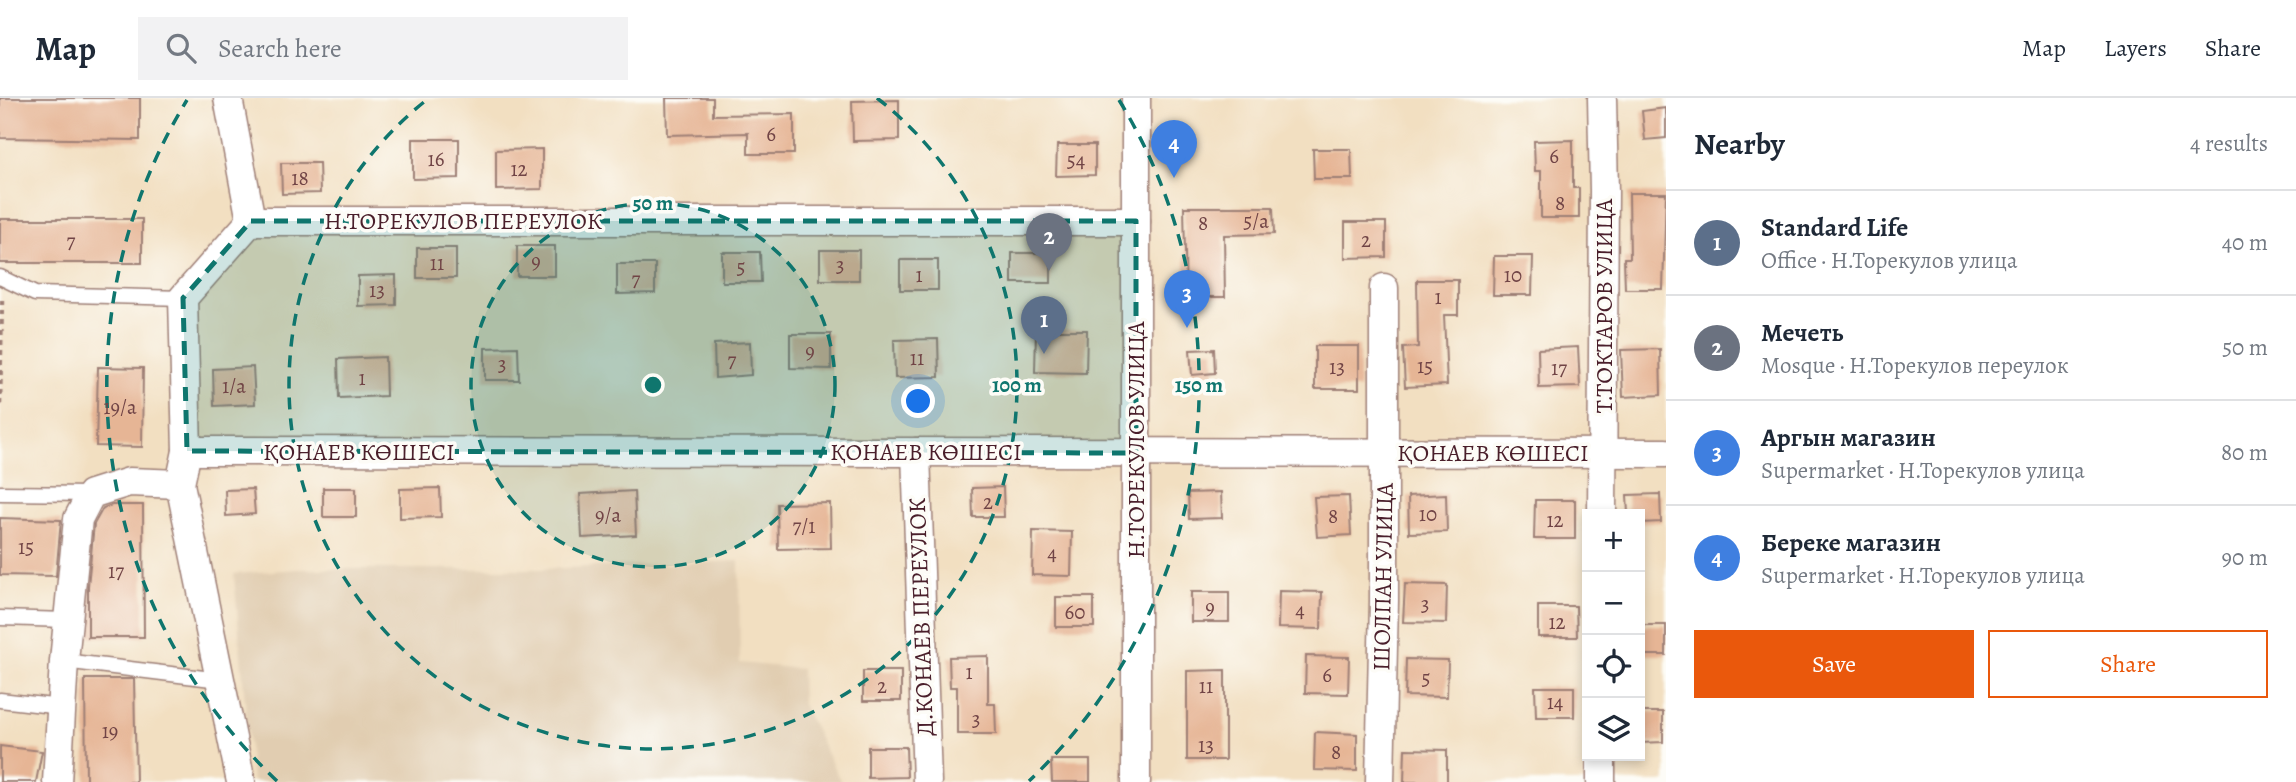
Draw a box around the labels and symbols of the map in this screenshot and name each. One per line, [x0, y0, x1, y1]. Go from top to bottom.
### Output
house number: 6 [766, 120, 776, 148]
pin: 4 [1151, 120, 1197, 178]
house number: 6 [1549, 142, 1559, 170]
house number: 16 [428, 145, 445, 173]
house number: 54 [1067, 146, 1085, 174]
house number: 12 [510, 155, 528, 183]
house number: 18 [291, 164, 309, 192]
text: 50 m [633, 189, 674, 217]
house number: 8 [1555, 189, 1565, 217]
street label: Т.ТОКТАРОВ УЛИЦА [1588, 198, 1620, 413]
street label: Н.ТОРЕКУЛОВ ПЕРЕУЛОК [324, 205, 603, 237]
house number: 5/а [1243, 207, 1269, 235]
house number: 8 [1198, 209, 1208, 237]
pin: 2 [1026, 213, 1072, 271]
house number: 2 [1361, 226, 1371, 254]
house number: 7 [67, 227, 76, 255]
house number: 9 [531, 247, 541, 275]
house number: 11 [430, 249, 444, 277]
house number: 3 [836, 251, 844, 279]
house number: 5 [736, 253, 746, 281]
house number: 1 [915, 261, 923, 289]
house number: 10 [1504, 261, 1522, 289]
house number: 7 [632, 265, 641, 293]
pin: 3 [1164, 270, 1210, 328]
house number: 13 [369, 276, 385, 304]
house number: 1 [1434, 283, 1442, 311]
pin: 1 [1021, 296, 1067, 354]
street label: Н.ТОРЕКУЛОВ УЛИЦА [1120, 321, 1152, 558]
house number: 9 [805, 337, 815, 365]
house number: 11 [910, 344, 924, 372]
house number: 7 [728, 346, 737, 374]
house number: 3 [498, 350, 506, 378]
house number: 15 [1417, 352, 1433, 380]
house number: 13 [1329, 353, 1345, 381]
house number: 17 [1551, 354, 1567, 382]
house number: 1 [358, 364, 366, 392]
text: 100 m [992, 371, 1042, 399]
text: 150 m [1175, 371, 1224, 399]
house number: 1/а [222, 372, 246, 400]
centre of rings [641, 373, 665, 397]
your location [901, 384, 935, 418]
house number: 19/а [103, 393, 137, 421]
street label: ҚОНАЕВ КӨШЕСІ [263, 436, 455, 468]
street label: ҚОНАЕВ КӨШЕСІ [830, 436, 1022, 468]
street label: ҚОНАЕВ КӨШЕСІ [1397, 437, 1589, 469]
street label: ШОЛПАН УЛИЦА [1365, 482, 1401, 671]
house number: 2 [983, 488, 993, 516]
street label: Д.КОНАЕВ ПЕРЕУЛОК [901, 497, 941, 737]
house number: 10 [1419, 500, 1437, 528]
house number: 9/а [595, 501, 621, 529]
house number: 8 [1328, 502, 1338, 530]
house number: 12 [1546, 506, 1564, 534]
house number: 7/1 [793, 512, 815, 540]
house number: 15 [18, 533, 34, 561]
house number: 4 [1047, 539, 1057, 567]
house number: 17 [108, 557, 124, 585]
house number: 3 [1421, 590, 1429, 618]
house number: 9 [1205, 593, 1215, 621]
house number: 4 [1295, 596, 1305, 624]
house number: 60 [1065, 598, 1085, 626]
house number: 12 [1548, 608, 1566, 636]
house number: 1 [965, 658, 973, 686]
house number: 6 [1322, 661, 1332, 689]
house number: 5 [1421, 664, 1431, 692]
house number: 2 [877, 672, 887, 700]
house number: 11 [1199, 672, 1213, 700]
house number: 14 [1547, 688, 1563, 716]
house number: 3 [972, 705, 980, 733]
house number: 19 [102, 717, 118, 745]
house number: 13 [1198, 731, 1214, 759]
house number: 8 [1331, 738, 1341, 766]

